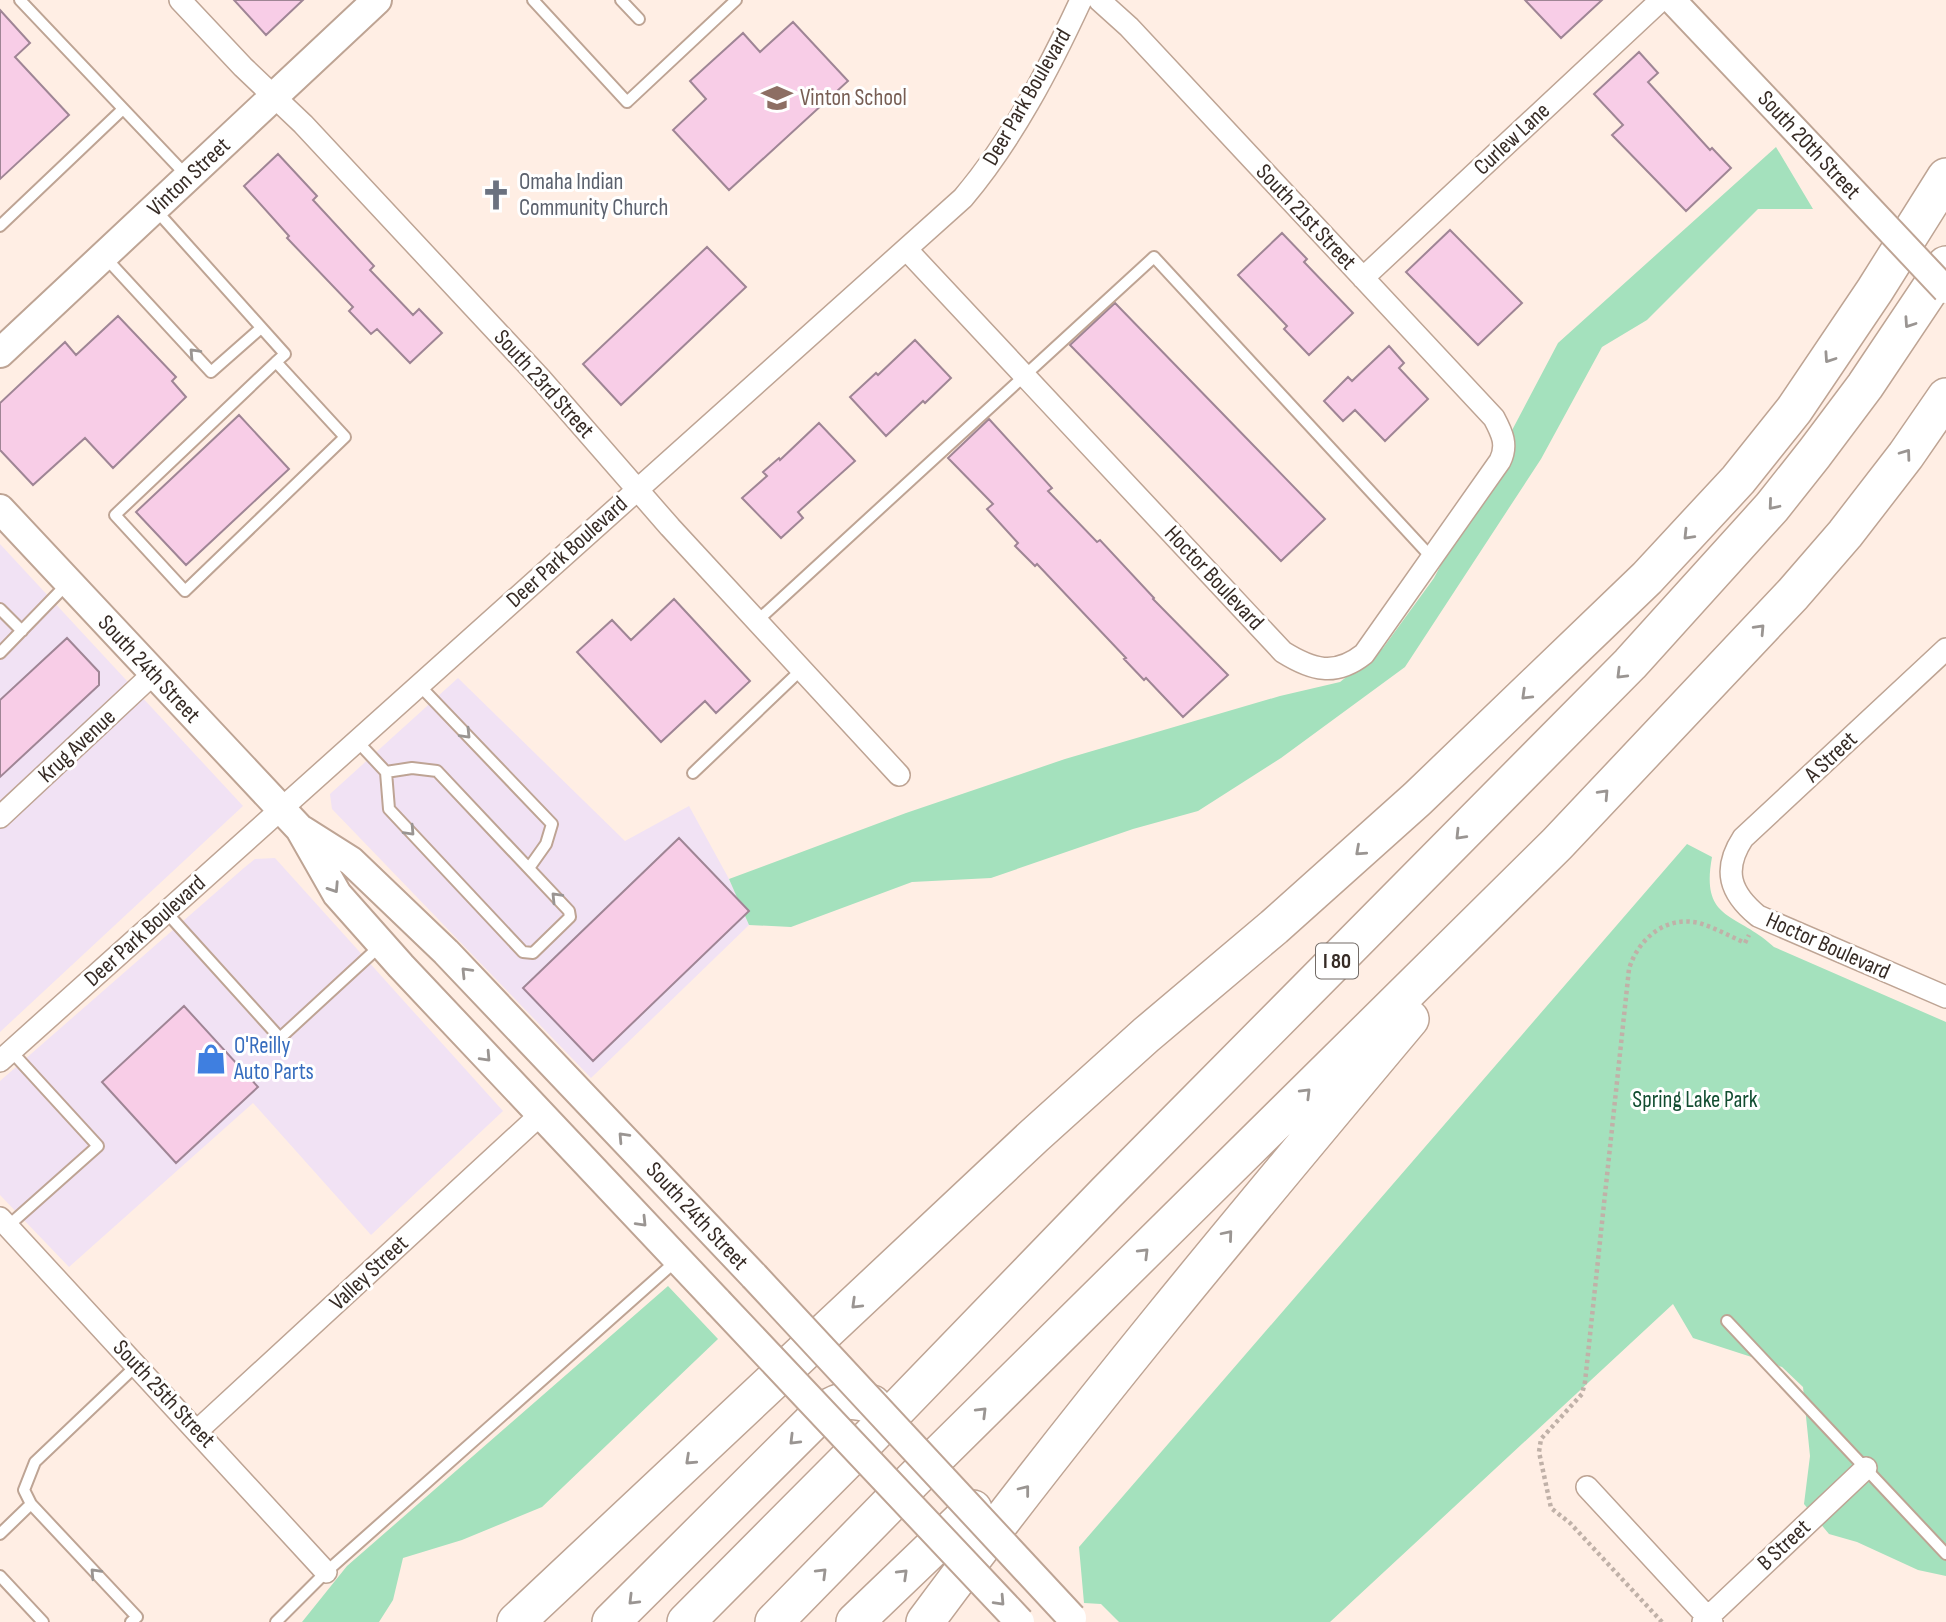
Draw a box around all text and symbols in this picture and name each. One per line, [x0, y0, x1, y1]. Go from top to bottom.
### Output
street label: Deer Park Boulevard [977, 24, 1077, 170]
school or university icon: Vinton School [760, 81, 794, 115]
place label: Vinton School [800, 84, 907, 112]
street label: South 20th Street [1752, 85, 1866, 205]
street label: Curlew Lane [1468, 97, 1556, 181]
street label: Vinton Street [142, 132, 236, 222]
street label: South 21st Street [1250, 158, 1362, 276]
place label: Omaha Indian Community Church [519, 168, 668, 222]
church icon: Omaha Indian Community Church [479, 178, 513, 212]
one-way arrow [1904, 315, 1917, 328]
street label: South 23rd Street [488, 324, 600, 444]
one-way arrow [189, 348, 202, 361]
one-way arrow [1825, 350, 1837, 363]
one-way arrow [1897, 450, 1910, 462]
street label: Deer Park Boulevard [501, 490, 633, 614]
one-way arrow [1769, 498, 1782, 510]
street label: Hoctor Boulevard [1158, 520, 1270, 636]
one-way arrow [1683, 527, 1696, 540]
street label: South 24th Street [92, 609, 206, 729]
one-way arrow [1752, 624, 1764, 637]
one-way arrow [1616, 665, 1629, 678]
one-way arrow [1521, 687, 1534, 700]
street label: Krug Avenue [33, 703, 121, 789]
one-way arrow [458, 726, 471, 739]
street label: A Street [1798, 726, 1863, 789]
one-way arrow [1595, 790, 1608, 803]
one-way arrow [402, 823, 414, 836]
one-way arrow [1456, 827, 1469, 840]
one-way arrow [1355, 842, 1368, 855]
street label: Deer Park Boulevard [79, 869, 211, 993]
one-way arrow [326, 880, 339, 893]
one-way arrow [552, 892, 565, 905]
street label: Hoctor Boulevard [1762, 906, 1894, 986]
road number: I 80 [1316, 944, 1358, 978]
one-way arrow [462, 968, 475, 981]
place label: O'Reilly Auto Parts [233, 1032, 314, 1086]
shop icon: O'Reilly Auto Parts [194, 1042, 228, 1076]
one-way arrow [477, 1049, 490, 1062]
park label: Spring Lake Park [1632, 1086, 1758, 1114]
one-way arrow [1298, 1088, 1311, 1101]
one-way arrow [618, 1132, 631, 1145]
street label: South 24th Street [640, 1156, 754, 1276]
one-way arrow [634, 1214, 647, 1227]
street label: Valley Street [324, 1230, 414, 1316]
one-way arrow [1220, 1231, 1232, 1244]
one-way arrow [1136, 1248, 1149, 1261]
one-way arrow [851, 1296, 864, 1309]
street label: South 25th Street [107, 1334, 221, 1454]
one-way arrow [974, 1408, 987, 1421]
one-way arrow [790, 1431, 803, 1444]
one-way arrow [685, 1452, 698, 1465]
one-way arrow [1017, 1485, 1030, 1497]
street label: B Street [1752, 1513, 1816, 1577]
one-way arrow [91, 1568, 103, 1581]
one-way arrow [813, 1569, 826, 1582]
one-way arrow [895, 1570, 908, 1583]
one-way arrow [628, 1592, 641, 1605]
one-way arrow [992, 1593, 1005, 1606]

